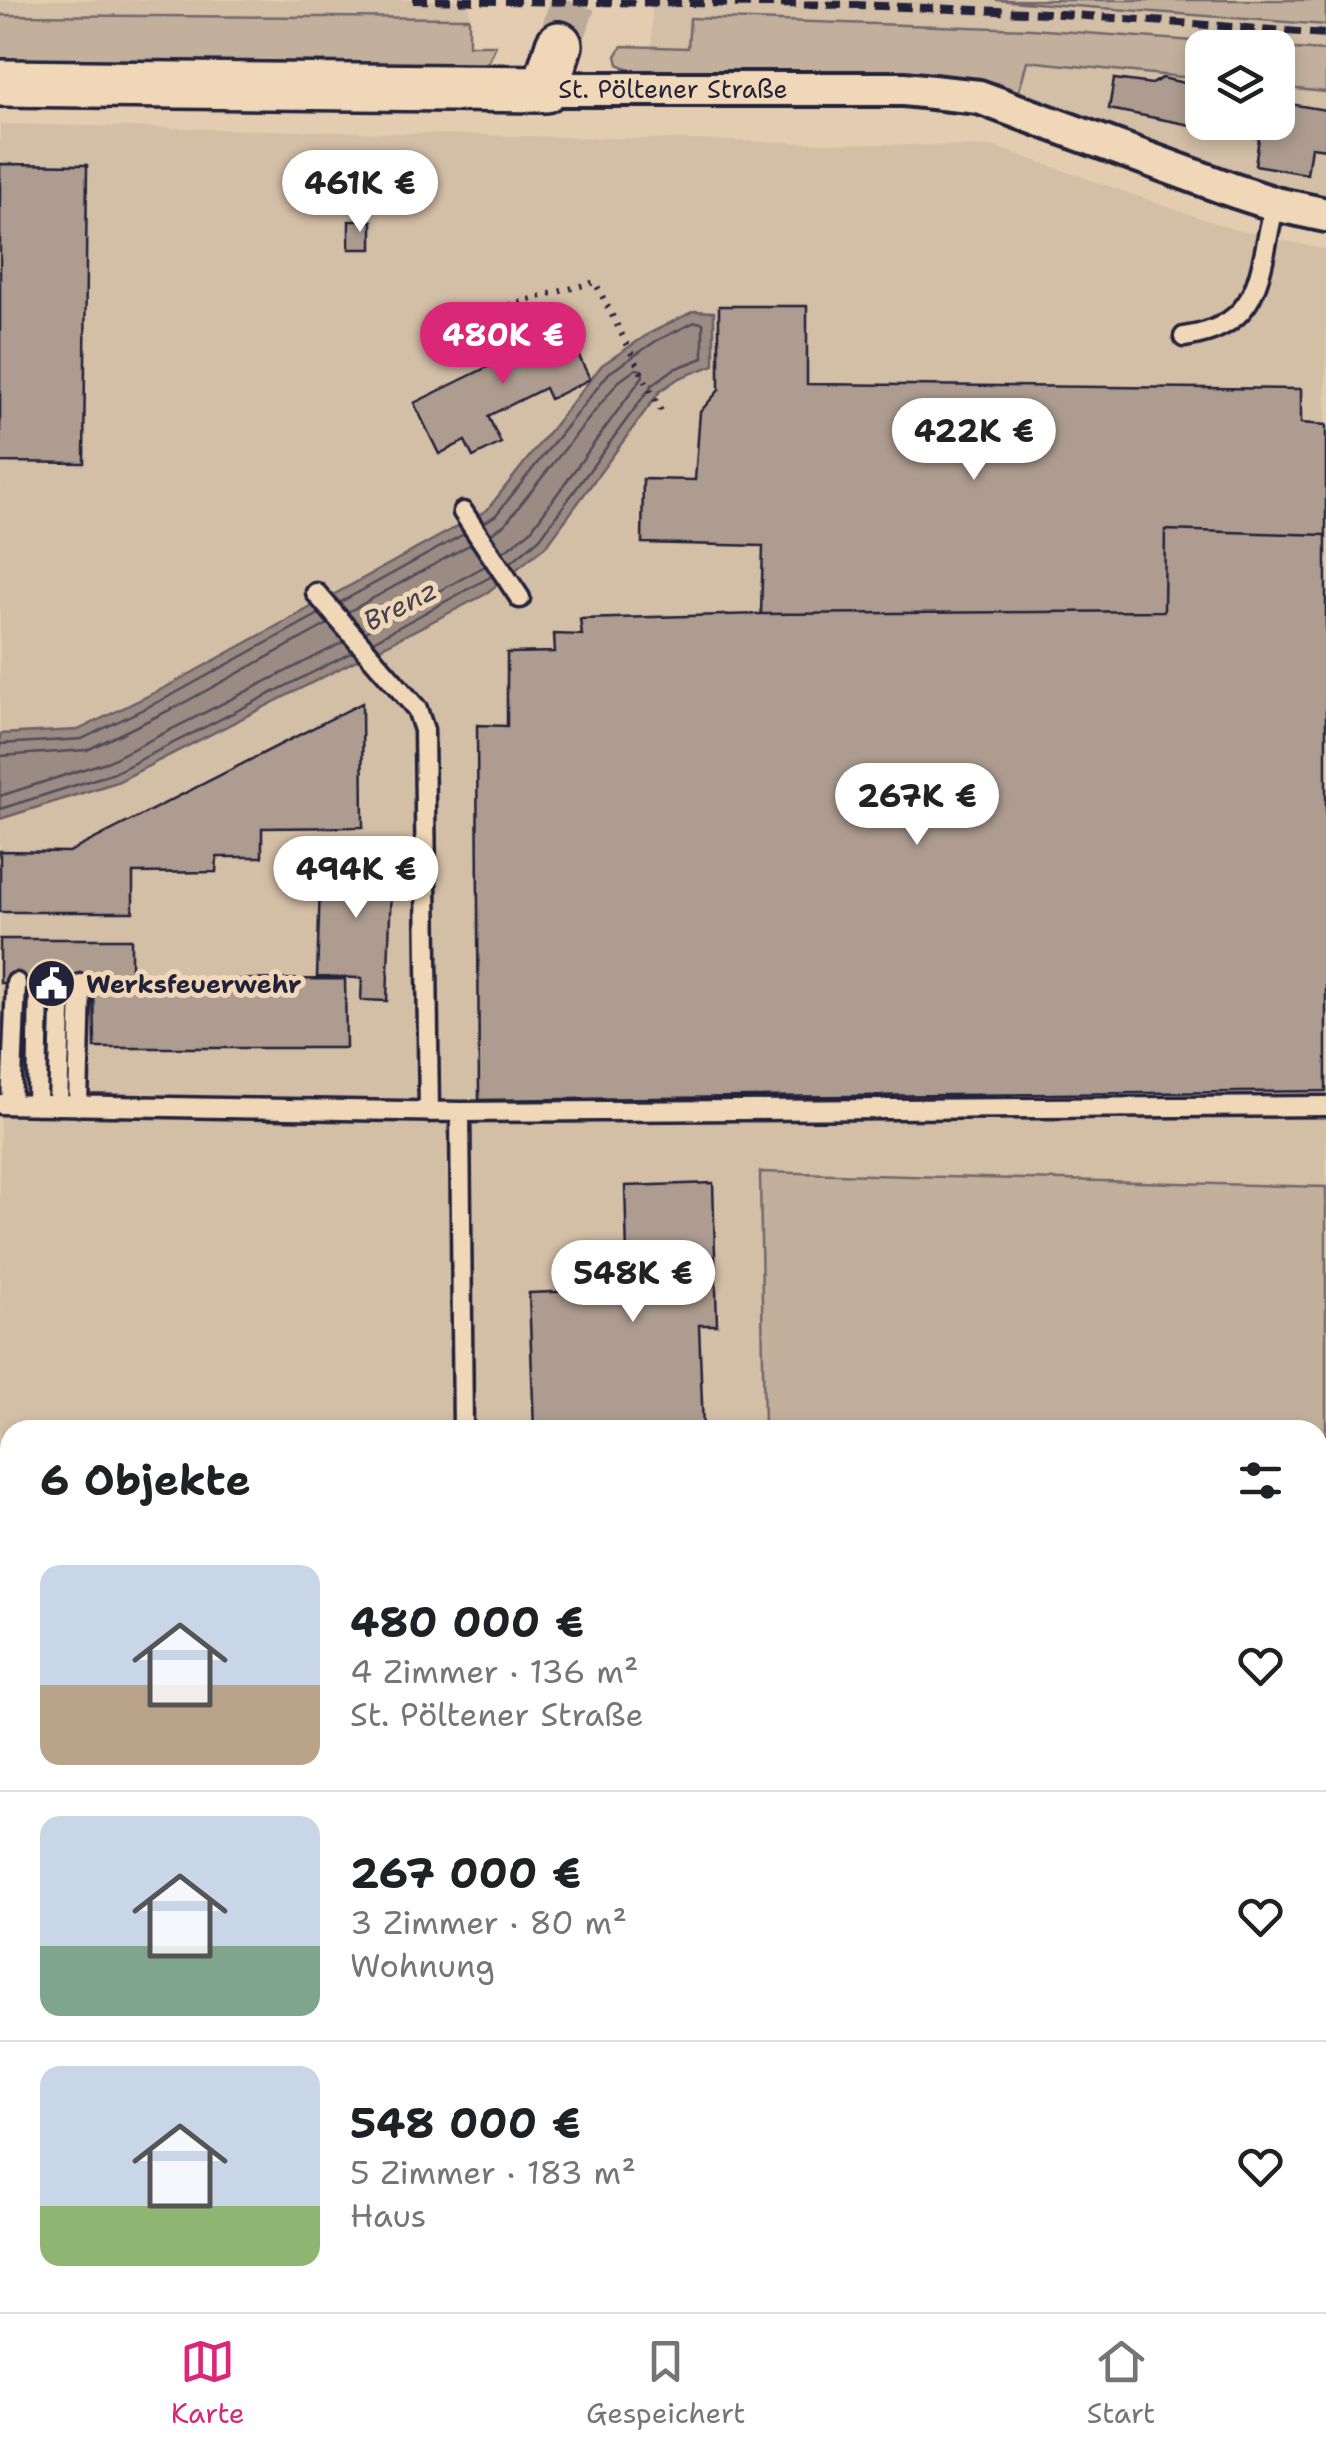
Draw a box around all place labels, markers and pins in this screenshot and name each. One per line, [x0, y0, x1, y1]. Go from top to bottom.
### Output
pin: 461K € [279, 150, 441, 235]
pin: 480K € [422, 302, 584, 387]
pin: 422K € [893, 398, 1055, 483]
pin: 267K € [836, 763, 998, 848]
pin: 494K € [275, 836, 437, 921]
public building icon: Werksfeuerwehr [25, 958, 77, 1010]
place label: Werksfeuerwehr [86, 967, 301, 1001]
pin: 548K € [552, 1240, 714, 1325]

